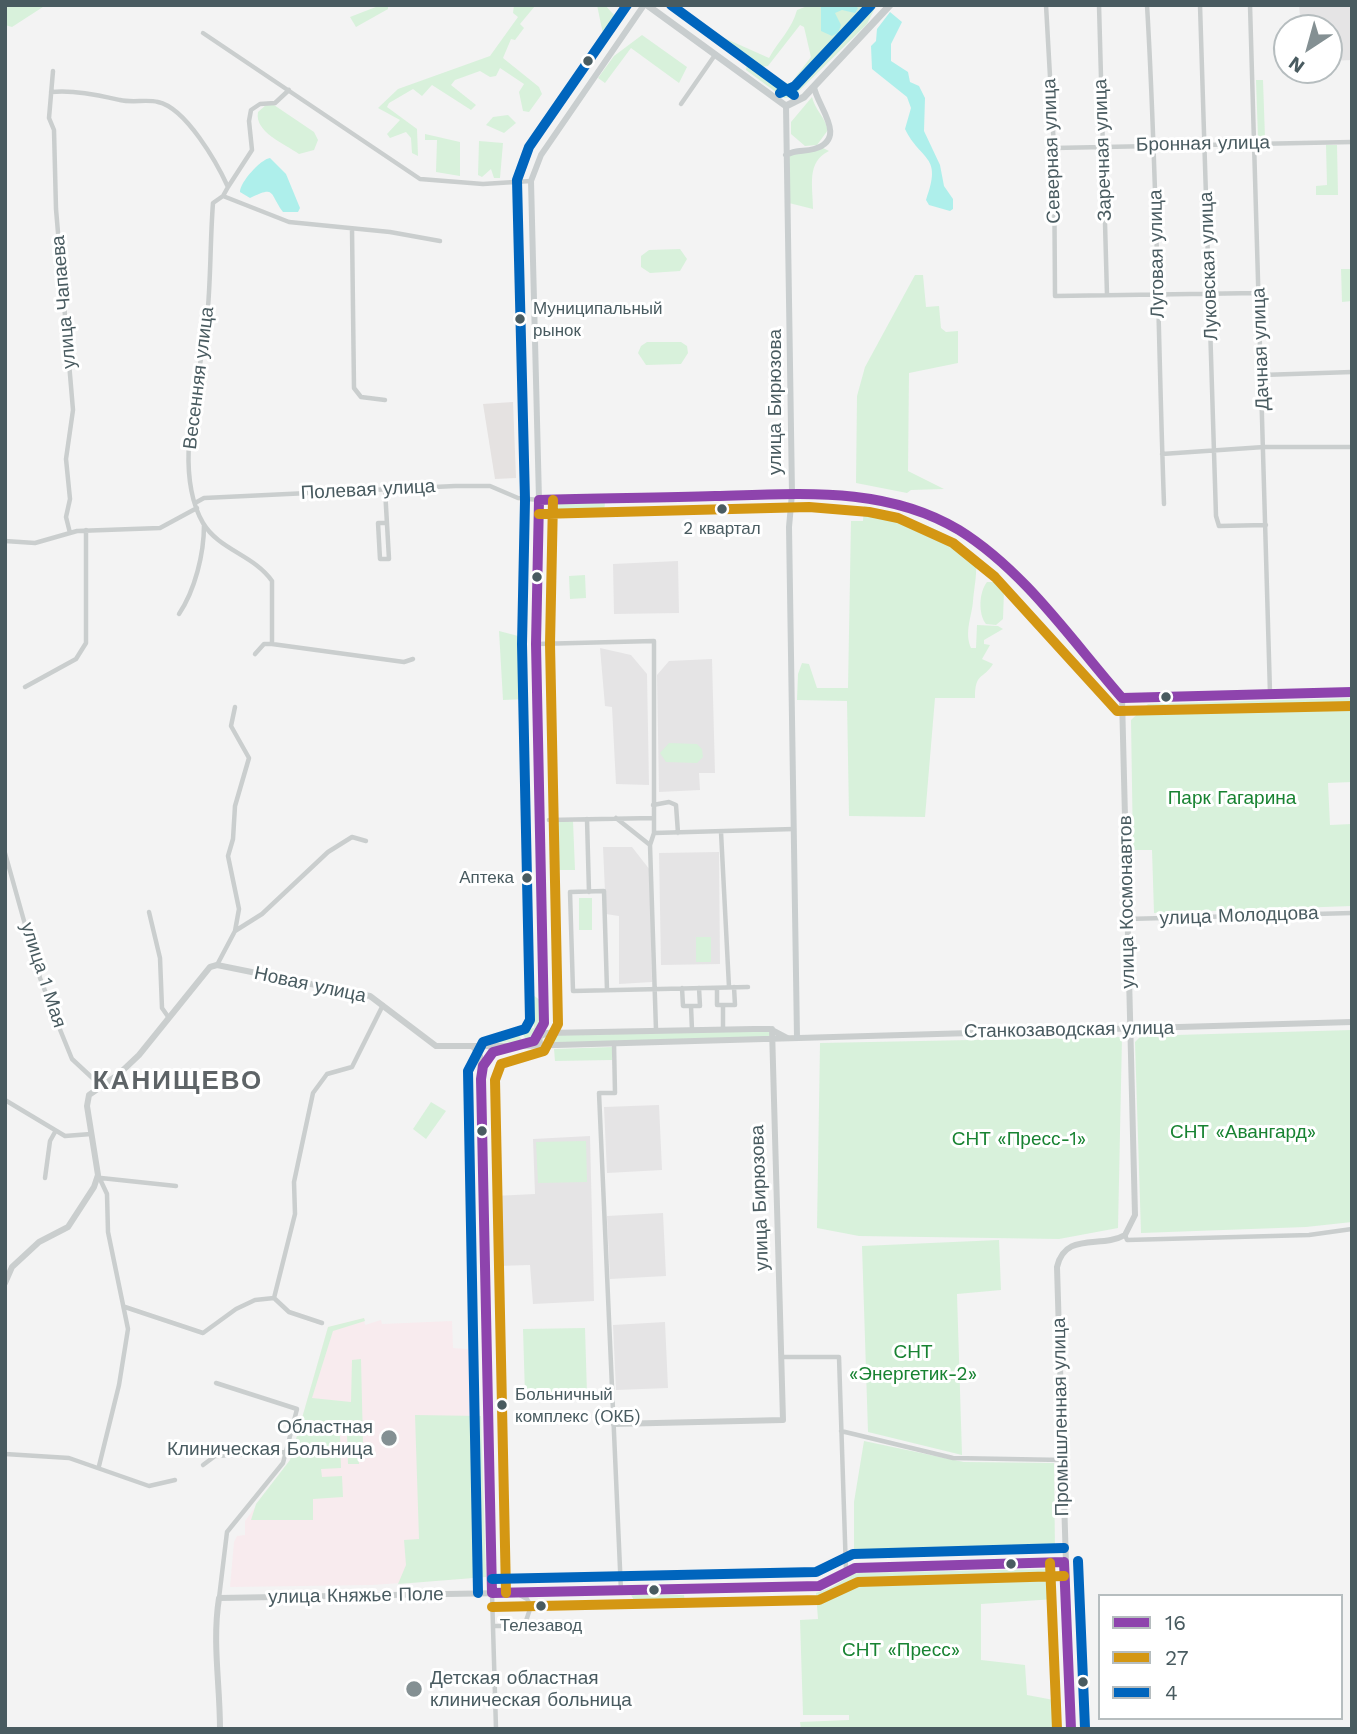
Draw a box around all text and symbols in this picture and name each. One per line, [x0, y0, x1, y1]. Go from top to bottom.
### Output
north arrow [1273, 14, 1343, 84]
text: N [1284, 51, 1309, 78]
unlabelled marker [581, 54, 595, 68]
street label: Северная улица [1038, 78, 1066, 224]
street label: Заречная улица [1089, 78, 1117, 222]
street label: Бронная улица [1136, 131, 1270, 157]
street label: Луговая улица [1144, 189, 1170, 319]
street label: Луковская улица [1195, 191, 1223, 341]
street label: улица Чапаева [47, 234, 81, 370]
street label: Дачная улица [1247, 287, 1275, 411]
place label: Муниципальный рынок [533, 299, 663, 339]
street label: Весенняя улица [179, 305, 219, 451]
marker: Муниципальный рынок [513, 312, 527, 326]
street label: улица Бирюзова [764, 329, 786, 475]
street label: Полевая улица [300, 475, 436, 505]
marker: 2 квартал [715, 502, 729, 516]
place label: 2 квартал [683, 519, 761, 539]
unlabelled marker [530, 570, 544, 584]
unlabelled marker [1159, 690, 1173, 704]
park label: Парк Гагарина [1168, 787, 1296, 809]
street label: улица Космонавтов [1114, 815, 1140, 989]
place label: Аптека [459, 868, 514, 888]
marker: Аптека [520, 871, 534, 885]
street label: улица Молодцова [1159, 902, 1319, 930]
street label: улица 1 Мая [15, 919, 71, 1031]
street label: Новая улица [252, 962, 368, 1008]
street label: Станкозаводская улица [964, 1017, 1174, 1043]
district label: КАНИЩЕВО [94, 1065, 262, 1097]
park label: СНТ «Авангард» [1170, 1121, 1316, 1143]
unlabelled marker [475, 1124, 489, 1138]
street label: улица Бирюзова [746, 1125, 774, 1271]
park label: СНТ «Пресс-1» [952, 1128, 1086, 1150]
street label: Промышленная улица [1048, 1317, 1074, 1517]
park label: СНТ «Энергетик-2» [849, 1341, 977, 1385]
place label: Больничный комплекс (ОКБ) [515, 1385, 640, 1425]
marker: Больничный комплекс (ОКБ) [495, 1398, 509, 1412]
place label: Областная Клиническая Больница [167, 1416, 373, 1460]
marker: Областная Клиническая Больница [379, 1428, 399, 1448]
unlabelled marker [1004, 1557, 1018, 1571]
street label: улица Княжье Поле [268, 1583, 444, 1609]
unlabelled marker [647, 1583, 661, 1597]
legend [1098, 1594, 1343, 1720]
marker: Телезавод [534, 1599, 548, 1613]
text: 16 [1165, 1610, 1186, 1635]
place label: Телезавод [500, 1616, 582, 1636]
park label: СНТ «Пресс» [842, 1639, 960, 1661]
text: 27 [1165, 1645, 1189, 1670]
place label: Детская областная клиническая больница [430, 1667, 632, 1711]
unlabelled marker [1076, 1675, 1090, 1689]
marker: Детская областная клиническая больница [404, 1679, 424, 1699]
text: 4 [1165, 1680, 1178, 1705]

